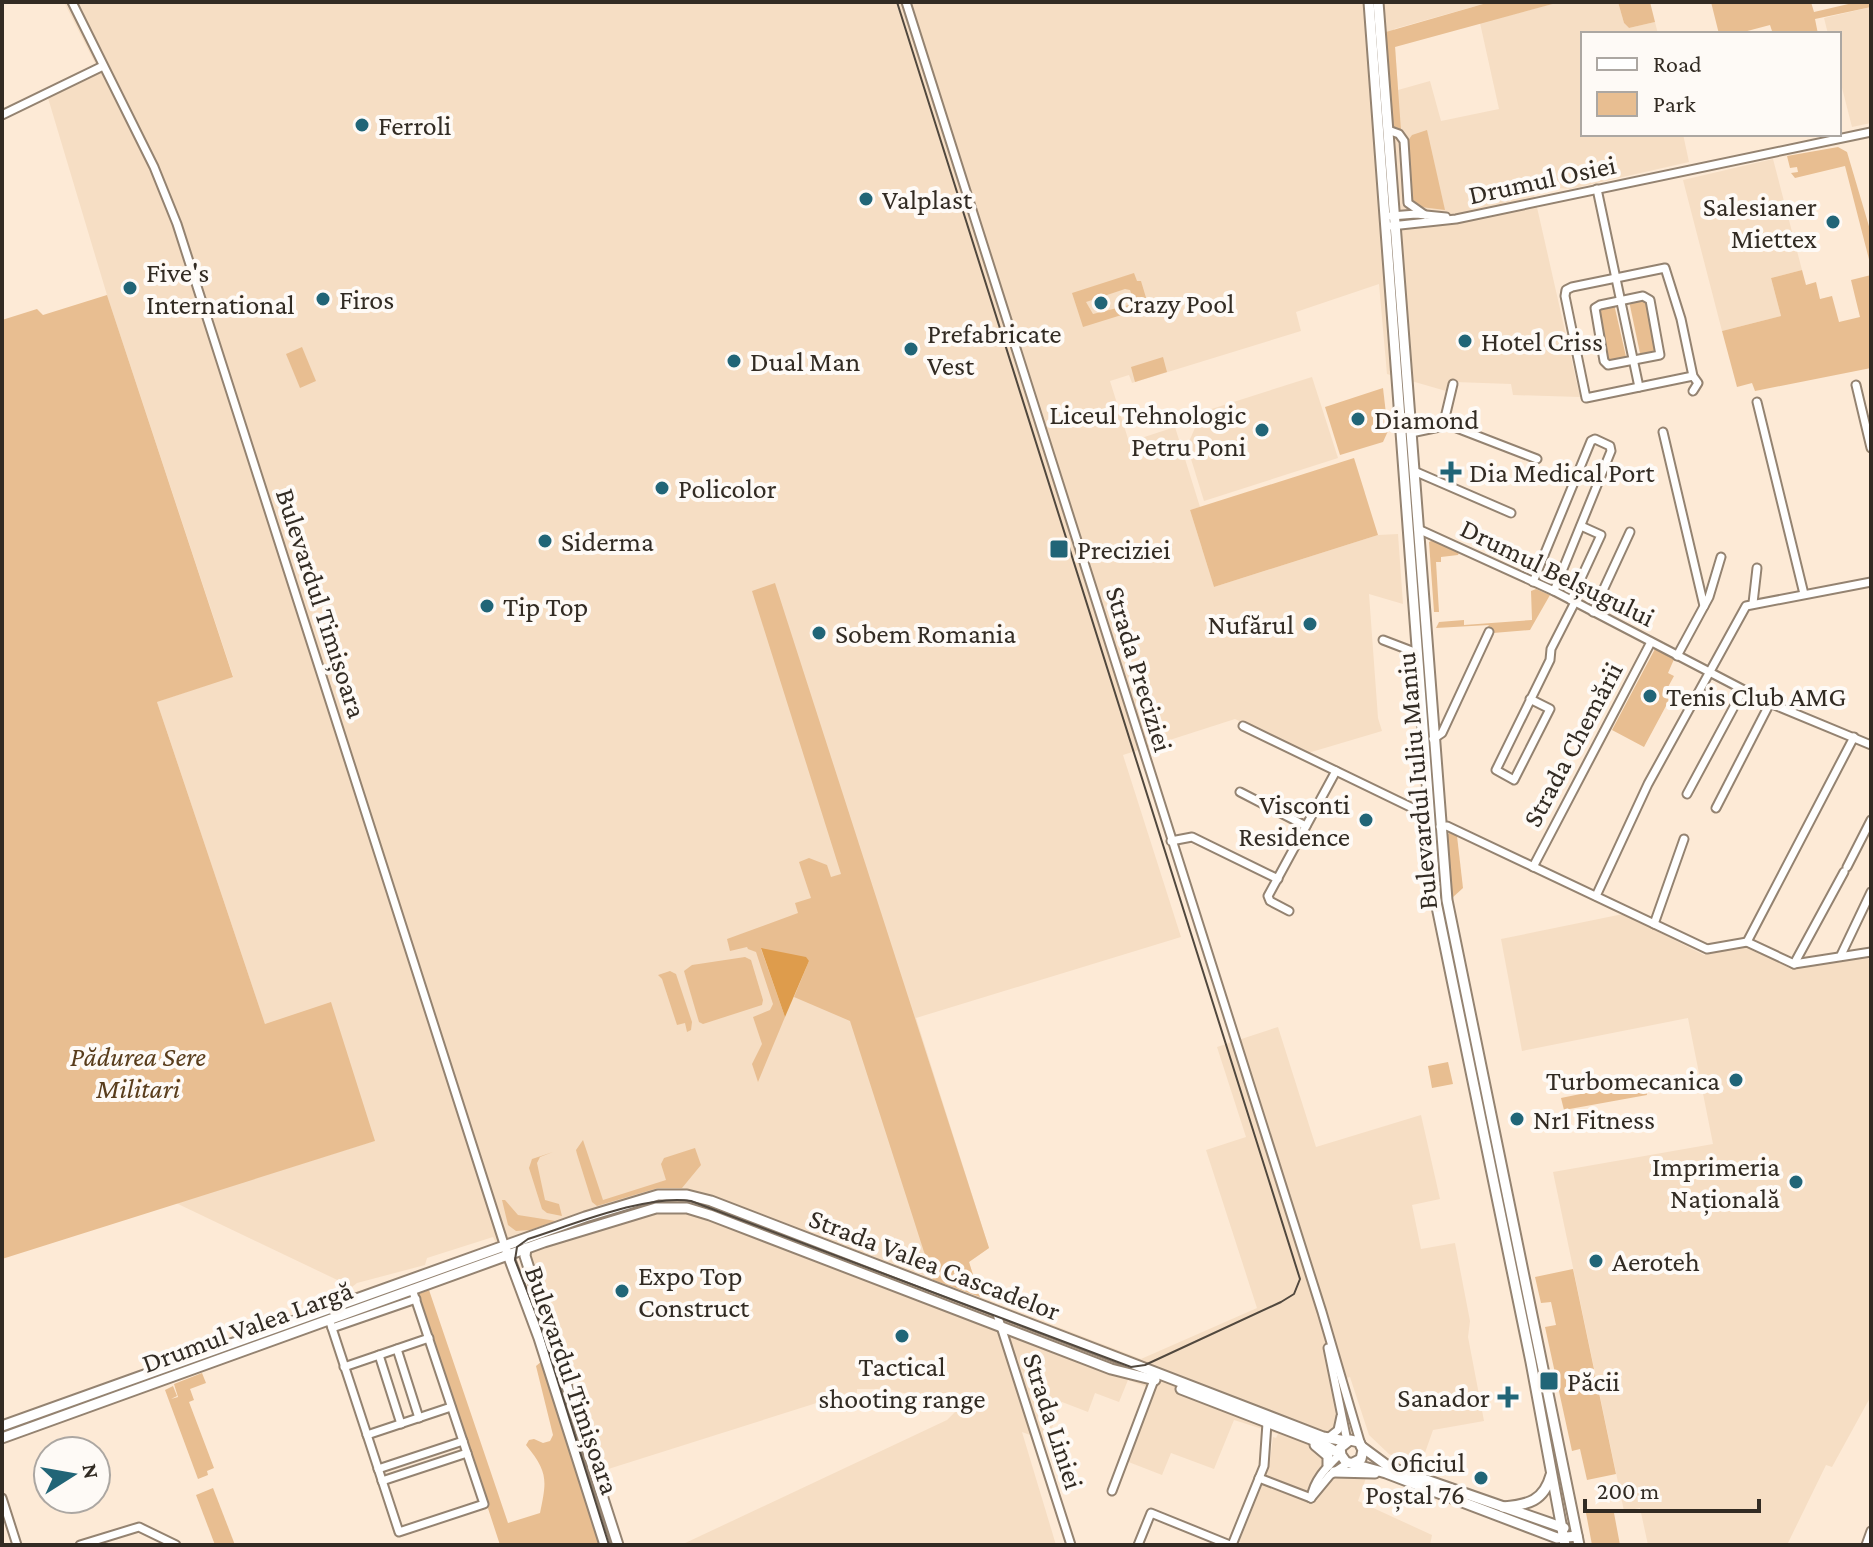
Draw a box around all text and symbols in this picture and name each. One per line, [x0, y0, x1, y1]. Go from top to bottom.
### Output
legend [1581, 32, 1841, 136]
text: Road [1653, 50, 1702, 77]
text: Park [1653, 90, 1696, 117]
place label: Ferroli [378, 110, 451, 141]
marker: Ferroli [353, 116, 371, 134]
street label: Drumul Osiei [1465, 149, 1619, 210]
place label: Valplast [882, 184, 973, 215]
marker: Valplast [857, 190, 875, 208]
place label: Salesianer Miettex [1703, 191, 1817, 254]
marker: Salesianer Miettex [1824, 213, 1842, 231]
place label: Five's International [146, 257, 295, 320]
marker: Five's International [121, 279, 139, 297]
place label: Firos [339, 284, 394, 315]
place label: Crazy Pool [1117, 288, 1234, 319]
marker: Firos [314, 290, 332, 308]
marker: Crazy Pool [1092, 294, 1110, 312]
place label: Prefabricate Vest [927, 318, 1062, 381]
place label: Hotel Criss [1481, 326, 1603, 357]
marker: Hotel Criss [1456, 332, 1474, 350]
marker: Prefabricate Vest [902, 340, 920, 358]
place label: Dual Man [750, 346, 860, 377]
marker: Dual Man [725, 352, 743, 370]
place label: Liceul Tehnologic Petru Poni [1049, 399, 1246, 462]
place label: Diamond [1374, 404, 1479, 435]
marker: Diamond [1349, 410, 1367, 428]
marker: Liceul Tehnologic Petru Poni [1253, 421, 1271, 439]
place label: Dia Medical Port [1469, 457, 1655, 488]
marker: Dia Medical Port [1440, 461, 1462, 483]
place label: Policolor [678, 473, 777, 504]
marker: Policolor [653, 479, 671, 497]
street label: Bulevardul Timișoara [268, 484, 373, 723]
street label: Drumul Belșugului [1455, 512, 1660, 635]
place label: Siderma [561, 526, 654, 557]
marker: Siderma [536, 532, 554, 550]
place label: Preciziei [1077, 534, 1171, 565]
marker: Preciziei [1048, 538, 1070, 560]
street label: Strada Preciziei [1100, 583, 1179, 756]
place label: Tip Top [503, 591, 588, 622]
marker: Tip Top [478, 597, 496, 615]
place label: Nufărul [1207, 609, 1294, 640]
marker: Nufărul [1301, 615, 1319, 633]
place label: Sobem Romania [835, 618, 1016, 649]
marker: Sobem Romania [810, 624, 828, 642]
street label: Bulevardul Iuliu Maniu [1390, 651, 1443, 911]
street label: Strada Chemării [1516, 657, 1629, 832]
place label: Tenis Club AMG [1666, 681, 1846, 712]
marker: Tenis Club AMG [1641, 687, 1659, 705]
place label: Visconti Residence [1238, 789, 1350, 852]
marker: Visconti Residence [1357, 811, 1375, 829]
park label: Pădurea Sere Militari [70, 1041, 206, 1104]
place label: Turbomecanica [1546, 1065, 1720, 1096]
marker: Turbomecanica [1727, 1071, 1745, 1089]
place label: Nr1 Fitness [1533, 1104, 1655, 1135]
marker: Nr1 Fitness [1508, 1110, 1526, 1128]
place label: Imprimeria Națională [1652, 1151, 1780, 1216]
marker: Imprimeria Națională [1787, 1173, 1805, 1191]
street label: Strada Valea Cascadelor [805, 1202, 1065, 1327]
place label: Aeroteh [1612, 1246, 1700, 1277]
marker: Aeroteh [1587, 1252, 1605, 1270]
place label: Expo Top Construct [638, 1260, 750, 1323]
street label: Bulevardul Timișoara [517, 1262, 626, 1499]
street label: Drumul Valea Largă [138, 1274, 357, 1379]
marker: Expo Top Construct [613, 1282, 631, 1300]
marker: Tactical shooting range [893, 1327, 911, 1345]
street label: Strada Liniei [1017, 1349, 1090, 1493]
place label: Tactical shooting range [818, 1351, 986, 1414]
place label: Păcii [1567, 1366, 1620, 1397]
marker: Păcii [1538, 1370, 1560, 1392]
place label: Sanador [1397, 1382, 1490, 1413]
marker: Sanador [1497, 1386, 1519, 1408]
north arrow [32, 1435, 112, 1515]
place label: Oficiul Poștal 76 [1365, 1447, 1465, 1512]
text: N [77, 1462, 105, 1481]
scale bar [1585, 1463, 1759, 1513]
marker: Oficiul Poștal 76 [1472, 1469, 1490, 1487]
text: 200 m [1597, 1477, 1659, 1504]

